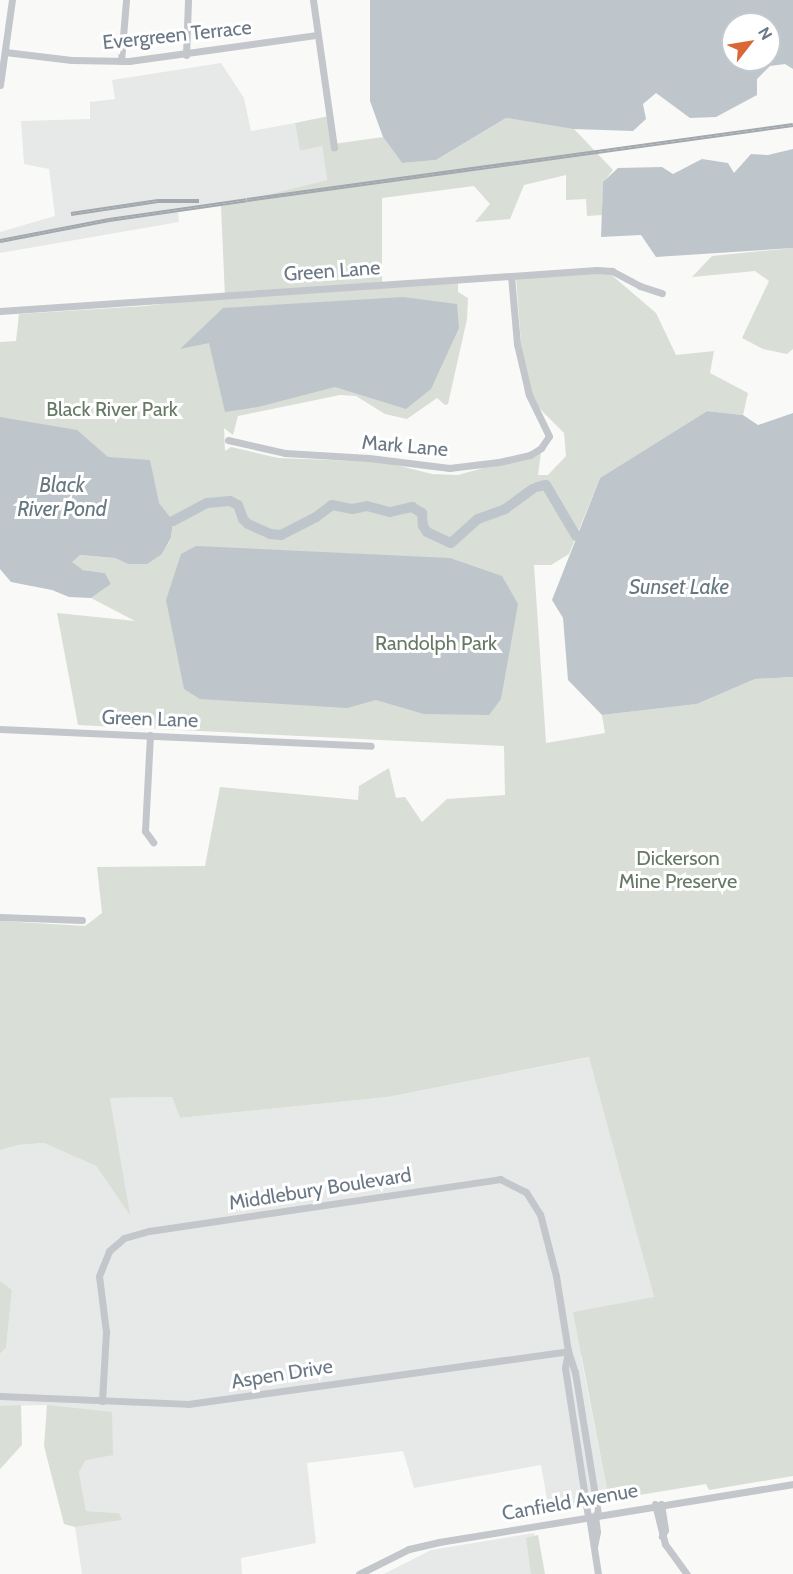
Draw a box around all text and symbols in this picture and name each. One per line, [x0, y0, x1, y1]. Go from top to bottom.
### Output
north arrow [721, 12, 781, 72]
street label: Evergreen Terrace [101, 15, 253, 55]
text: N [754, 24, 776, 43]
street label: Green Lane [283, 256, 381, 286]
park label: Black River Park [46, 397, 178, 421]
street label: Mark Lane [361, 430, 449, 462]
water label: Black River Pond [17, 472, 107, 522]
water label: Sunset Lake [629, 574, 729, 600]
park label: Randolph Park [375, 631, 497, 655]
street label: Green Lane [101, 705, 199, 733]
park label: Dickerson Mine Preserve [619, 847, 737, 894]
street label: Middlebury Boulevard [227, 1163, 413, 1215]
street label: Aspen Drive [229, 1354, 335, 1394]
street label: Canfield Avenue [500, 1478, 640, 1526]

